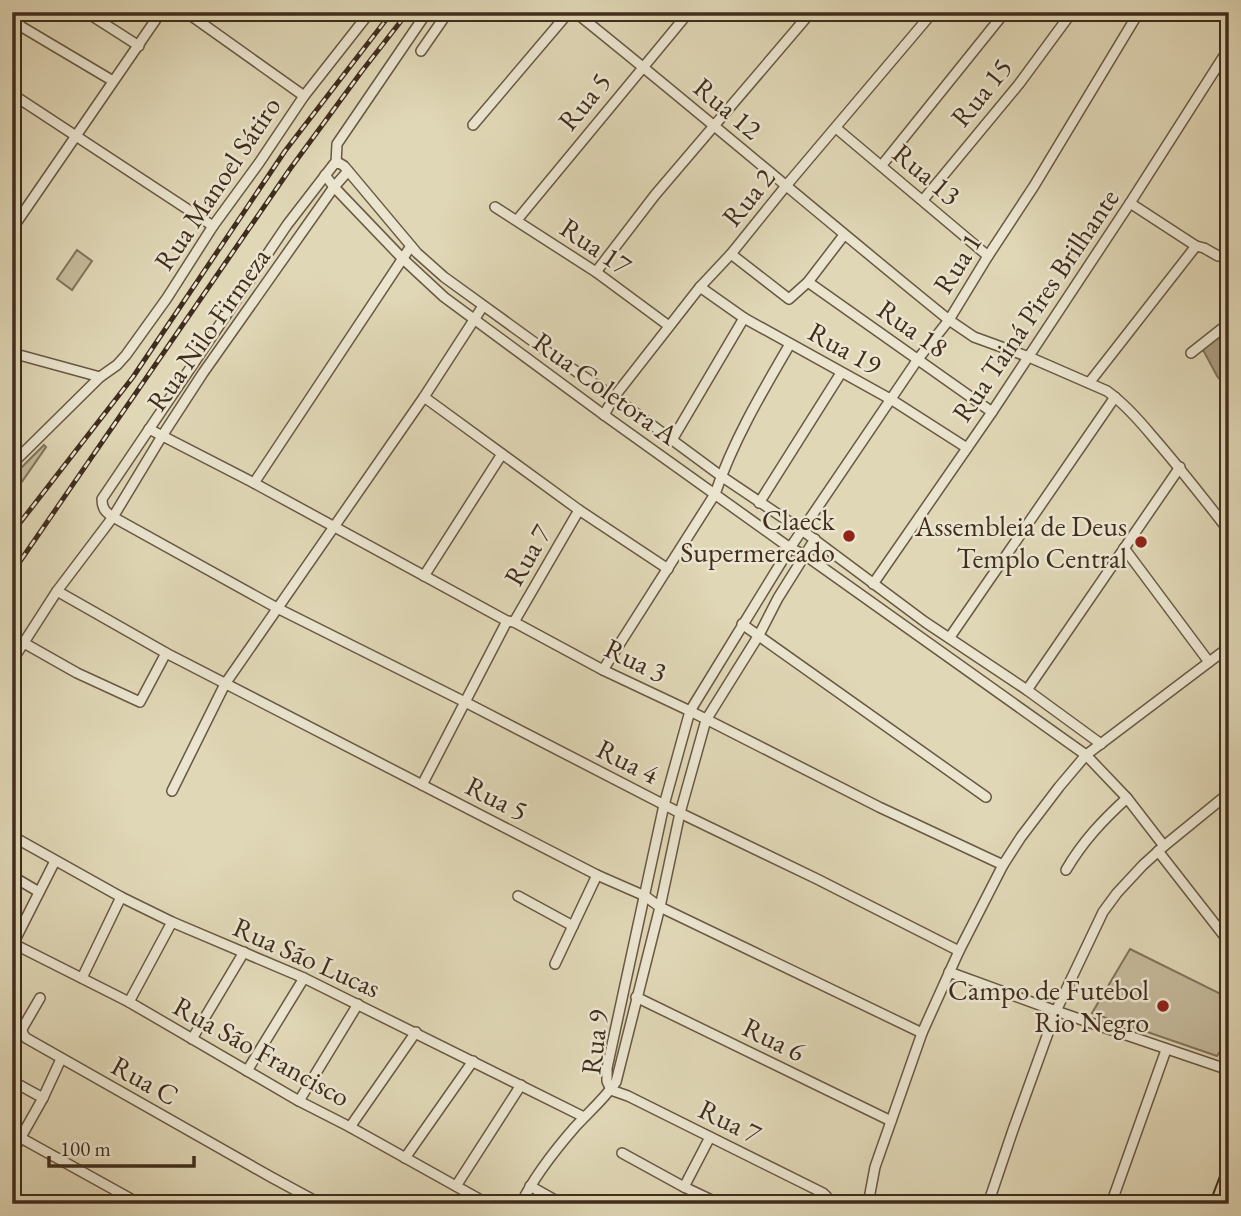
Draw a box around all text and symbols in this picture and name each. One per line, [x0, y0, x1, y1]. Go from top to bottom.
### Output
street label: Rua 15 [942, 50, 1020, 134]
street label: Rua 5 [550, 64, 618, 138]
street label: Rua 12 [686, 69, 770, 147]
street label: Rua Manoel Sátiro [146, 89, 288, 277]
street label: Rua 13 [885, 135, 969, 213]
street label: Rua 2 [714, 160, 783, 234]
street label: Rua Tainá Pires Brilhante [944, 181, 1126, 428]
street label: Rua 17 [553, 209, 639, 283]
street label: Rua 1 [925, 226, 989, 300]
street label: Rua Nilo Firmeza [138, 239, 278, 418]
street label: Rua 18 [871, 291, 955, 365]
street label: Rua 19 [802, 313, 888, 383]
street label: Rua Coletora A [526, 323, 686, 453]
place label: Claeck Supermercado [680, 502, 836, 570]
place label: Assembleia de Deus Templo Central [914, 508, 1127, 576]
street label: Rua 7 [495, 517, 559, 592]
marker: Claeck Supermercado [841, 528, 857, 544]
marker: Assembleia de Deus Templo Central [1133, 534, 1149, 550]
street label: Rua 3 [599, 630, 673, 690]
street label: Rua 4 [591, 730, 666, 792]
street label: Rua 5 [460, 767, 534, 829]
street label: Rua São Lucas [228, 909, 386, 1005]
place label: Campo de Futebol Rio Negro [948, 972, 1149, 1040]
street label: Rua São Francisco [167, 988, 357, 1114]
marker: Campo de Futebol Rio Negro [1155, 998, 1171, 1014]
street label: Rua 9 [572, 1008, 616, 1076]
street label: Rua 6 [737, 1009, 811, 1069]
street label: Rua C [105, 1047, 185, 1113]
street label: Rua 7 [693, 1091, 768, 1152]
scale bar [49, 1125, 194, 1169]
text: 100 m [60, 1135, 111, 1162]

